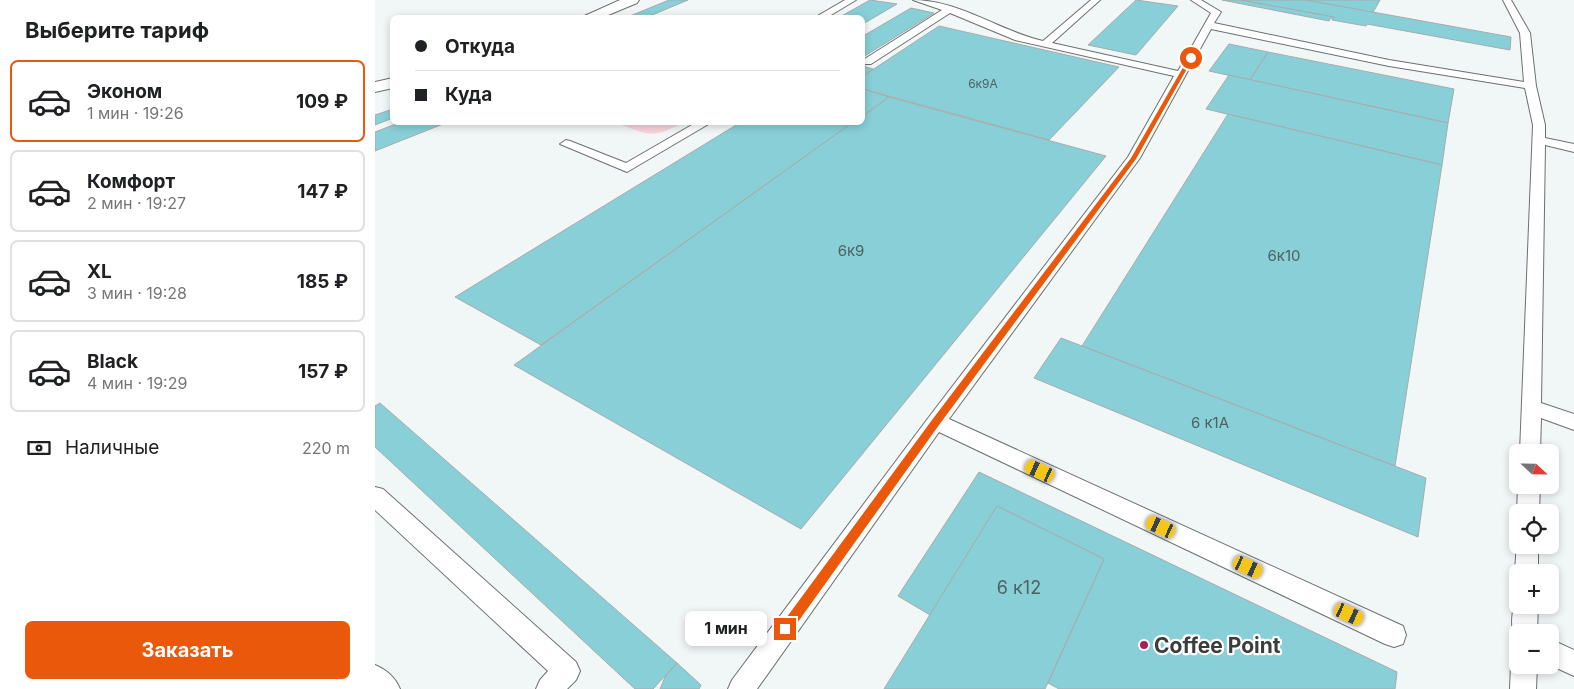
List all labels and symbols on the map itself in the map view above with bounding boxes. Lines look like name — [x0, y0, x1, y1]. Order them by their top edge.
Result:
route start — [1180, 47, 1202, 69]
house number: 6к9А — [968, 76, 998, 91]
house number: 6к9 — [838, 241, 864, 260]
house number: 6к10 — [1268, 246, 1301, 265]
house number: 6 к1А — [1191, 413, 1229, 432]
north arrow — [1509, 444, 1559, 494]
car — [1023, 458, 1056, 484]
car — [1144, 514, 1177, 540]
car — [1231, 554, 1264, 580]
house number: 6 к12 — [997, 577, 1041, 598]
car — [1332, 601, 1365, 627]
callout: 1 мин — [685, 612, 767, 646]
route end — [774, 618, 796, 640]
place label: Coffee Point — [1154, 633, 1281, 658]
marker: Coffee Point — [1138, 639, 1150, 651]

